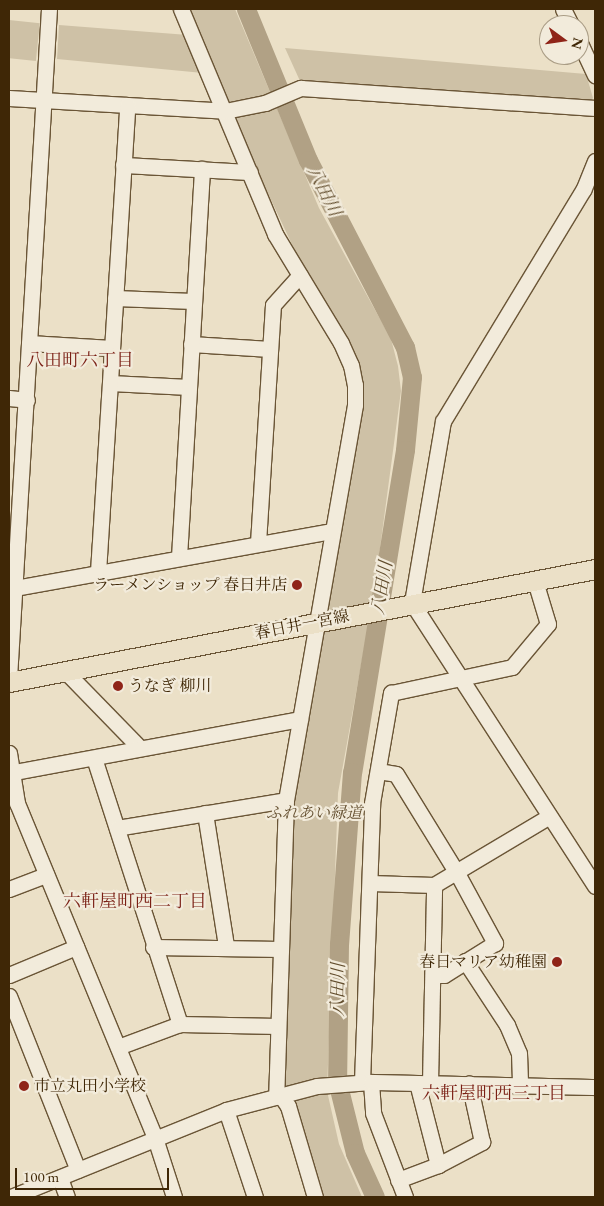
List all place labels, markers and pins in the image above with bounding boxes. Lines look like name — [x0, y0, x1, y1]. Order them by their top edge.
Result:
place label: ラーメンショップ 春日井店 — [92, 575, 287, 595]
marker: ラーメンショップ 春日井店 — [291, 579, 303, 591]
place label: うなぎ 柳川 — [128, 676, 211, 696]
marker: うなぎ 柳川 — [112, 680, 124, 692]
place label: 春日マリア幼稚園 — [419, 952, 547, 972]
marker: 春日マリア幼稚園 — [551, 956, 563, 968]
place label: 市立丸田小学校 — [34, 1076, 146, 1096]
marker: 市立丸田小学校 — [18, 1080, 30, 1092]

